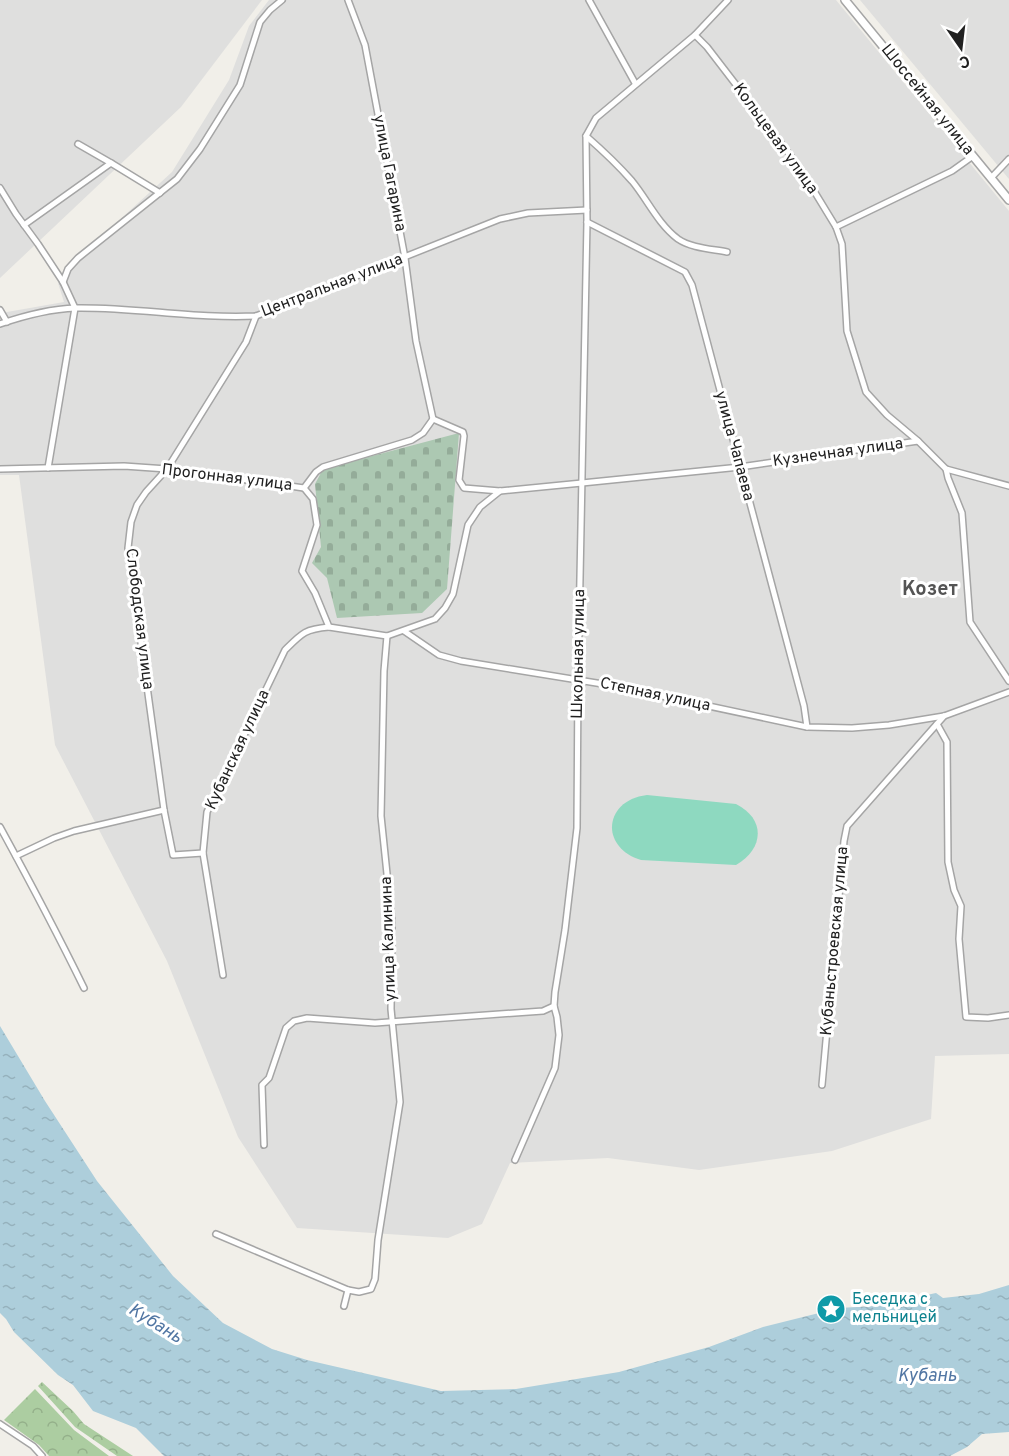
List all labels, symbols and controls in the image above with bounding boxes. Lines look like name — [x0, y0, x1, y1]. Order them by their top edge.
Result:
north arrow — [931, 18, 991, 78]
street label: Шоссейная улица — [876, 40, 978, 160]
text: С — [957, 50, 972, 72]
street label: Кольцевая улица — [728, 80, 822, 198]
street label: улица Гагарина — [368, 113, 410, 233]
street label: Центральная улица — [258, 250, 406, 322]
street label: улица Чапаева — [710, 389, 758, 503]
street label: Кузнечная улица — [772, 434, 904, 472]
street label: Прогонная улица — [161, 460, 293, 496]
street label: Слободская улица — [120, 547, 158, 691]
district label: Козет — [902, 577, 958, 603]
street label: Школьная улица — [568, 589, 590, 719]
street label: Степная улица — [598, 674, 712, 716]
street label: Кубанская улица — [201, 687, 275, 813]
street label: Кубаньстроевская улица — [817, 846, 853, 1036]
street label: улица Калинина — [377, 876, 401, 1002]
place label: Беседка с мельницей — [852, 1290, 937, 1328]
place icon: Беседка с мельницей — [815, 1293, 847, 1325]
water label: Кубань — [124, 1299, 186, 1349]
water label: Кубань — [897, 1365, 957, 1388]

